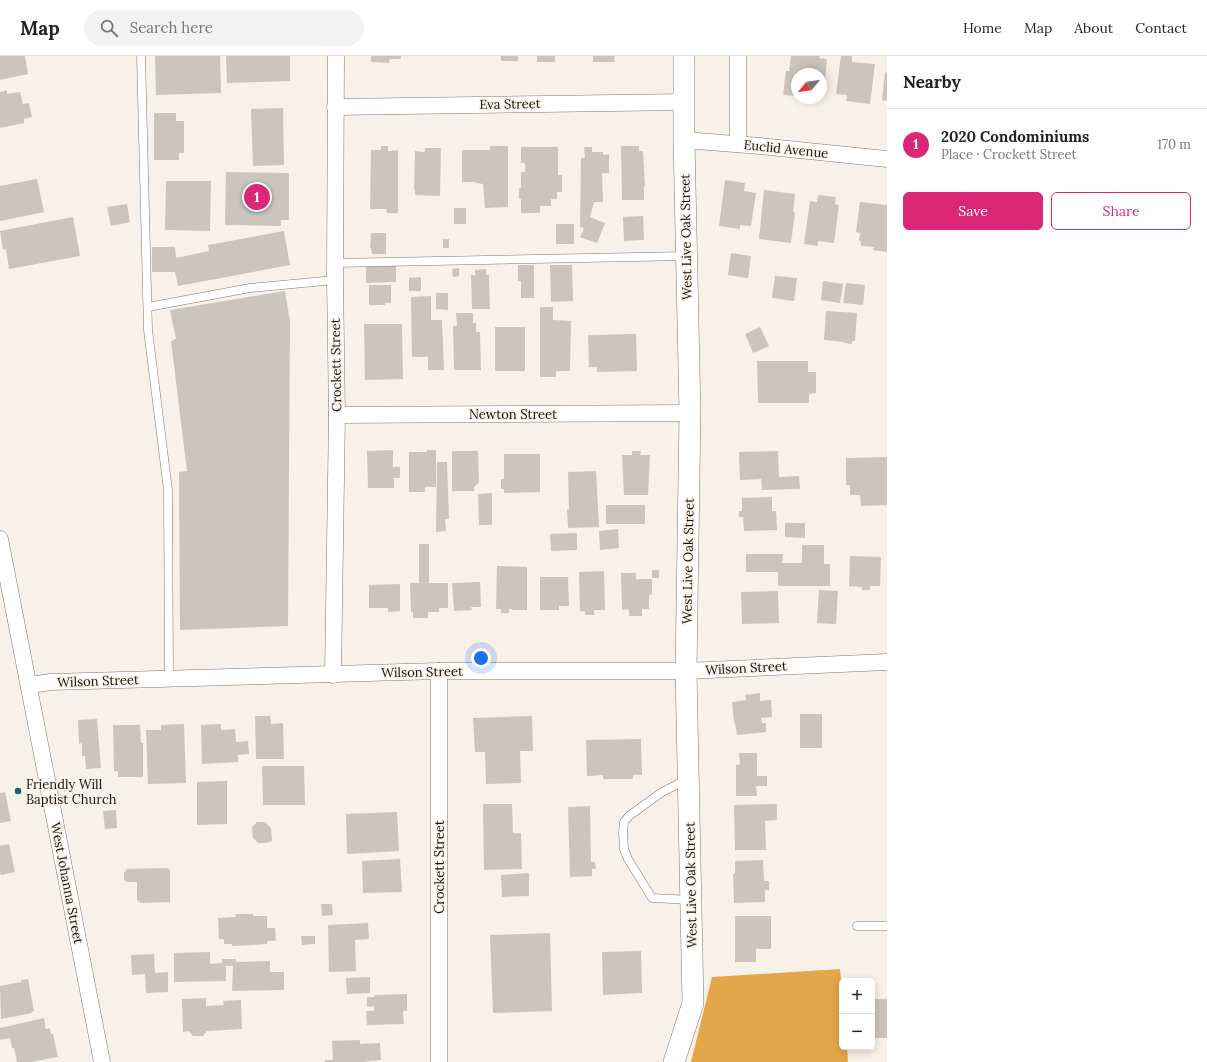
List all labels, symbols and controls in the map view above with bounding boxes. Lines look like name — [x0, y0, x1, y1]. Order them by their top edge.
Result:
search box — [84, 10, 364, 46]
text: Map — [20, 16, 60, 40]
icon: search — [98, 17, 120, 39]
text: Search here — [130, 18, 213, 37]
text: Home — [963, 19, 1002, 37]
text: Map — [1024, 19, 1052, 37]
text: About — [1074, 19, 1113, 37]
text: Contact — [1135, 19, 1187, 37]
north arrow — [791, 68, 827, 104]
text: Nearby — [903, 71, 961, 93]
street label: Eva Street — [479, 95, 541, 113]
text: 2020 Condominiums — [941, 127, 1089, 146]
street label: Euclid Avenue — [743, 136, 829, 162]
text: 1 — [913, 136, 919, 153]
text: 170 m — [1157, 136, 1191, 153]
text: Place · Crockett Street — [941, 146, 1077, 163]
street label: West Live Oak Street — [676, 174, 696, 300]
pin: 1 — [244, 182, 270, 212]
button: Save — [903, 192, 1043, 230]
button: Share — [1051, 192, 1191, 230]
street label: Crockett Street — [327, 318, 345, 412]
street label: Newton Street — [469, 406, 557, 423]
street label: West Live Oak Street — [678, 498, 698, 624]
your location — [471, 648, 491, 668]
street label: Wilson Street — [705, 657, 787, 679]
street label: Wilson Street — [381, 663, 463, 681]
street label: Wilson Street — [57, 671, 139, 691]
place label: Friendly Will Baptist Church — [26, 776, 117, 808]
marker: Friendly Will Baptist Church — [13, 786, 23, 796]
street label: Crockett Street — [431, 820, 448, 914]
street label: West Johanna Street — [47, 821, 87, 945]
street label: West Live Oak Street — [681, 822, 701, 948]
map controls — [839, 978, 875, 1050]
button: + — [839, 978, 875, 1014]
button: − — [839, 1014, 875, 1050]

